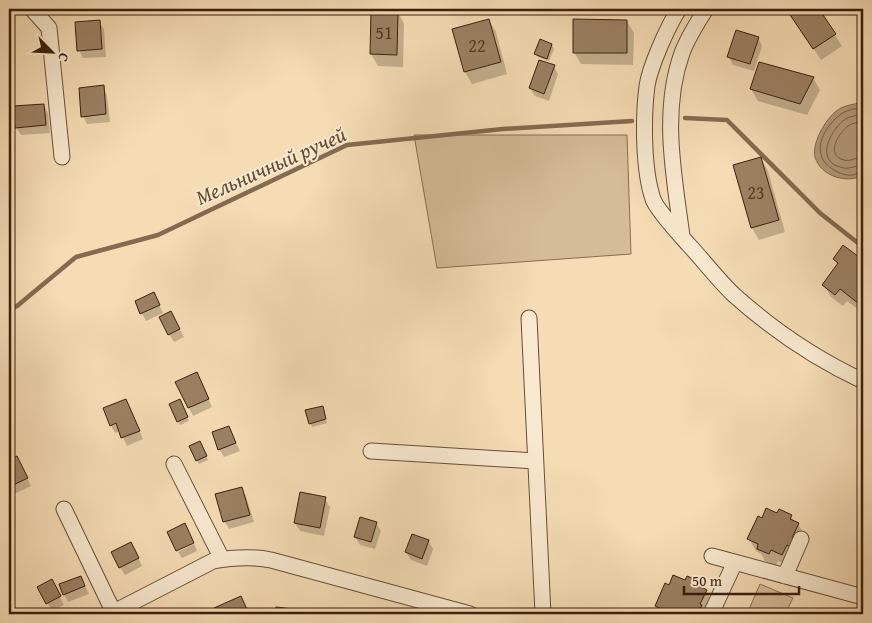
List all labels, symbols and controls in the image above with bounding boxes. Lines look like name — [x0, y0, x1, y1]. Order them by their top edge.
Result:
house number: 51 — [375, 19, 393, 46]
north arrow — [28, 28, 78, 78]
house number: 22 — [468, 32, 486, 59]
text: С — [53, 50, 75, 65]
water label: Мельничный ручей — [190, 118, 351, 213]
house number: 23 — [747, 179, 765, 206]
scale bar — [684, 563, 800, 595]
text: 50 m — [692, 570, 723, 591]

